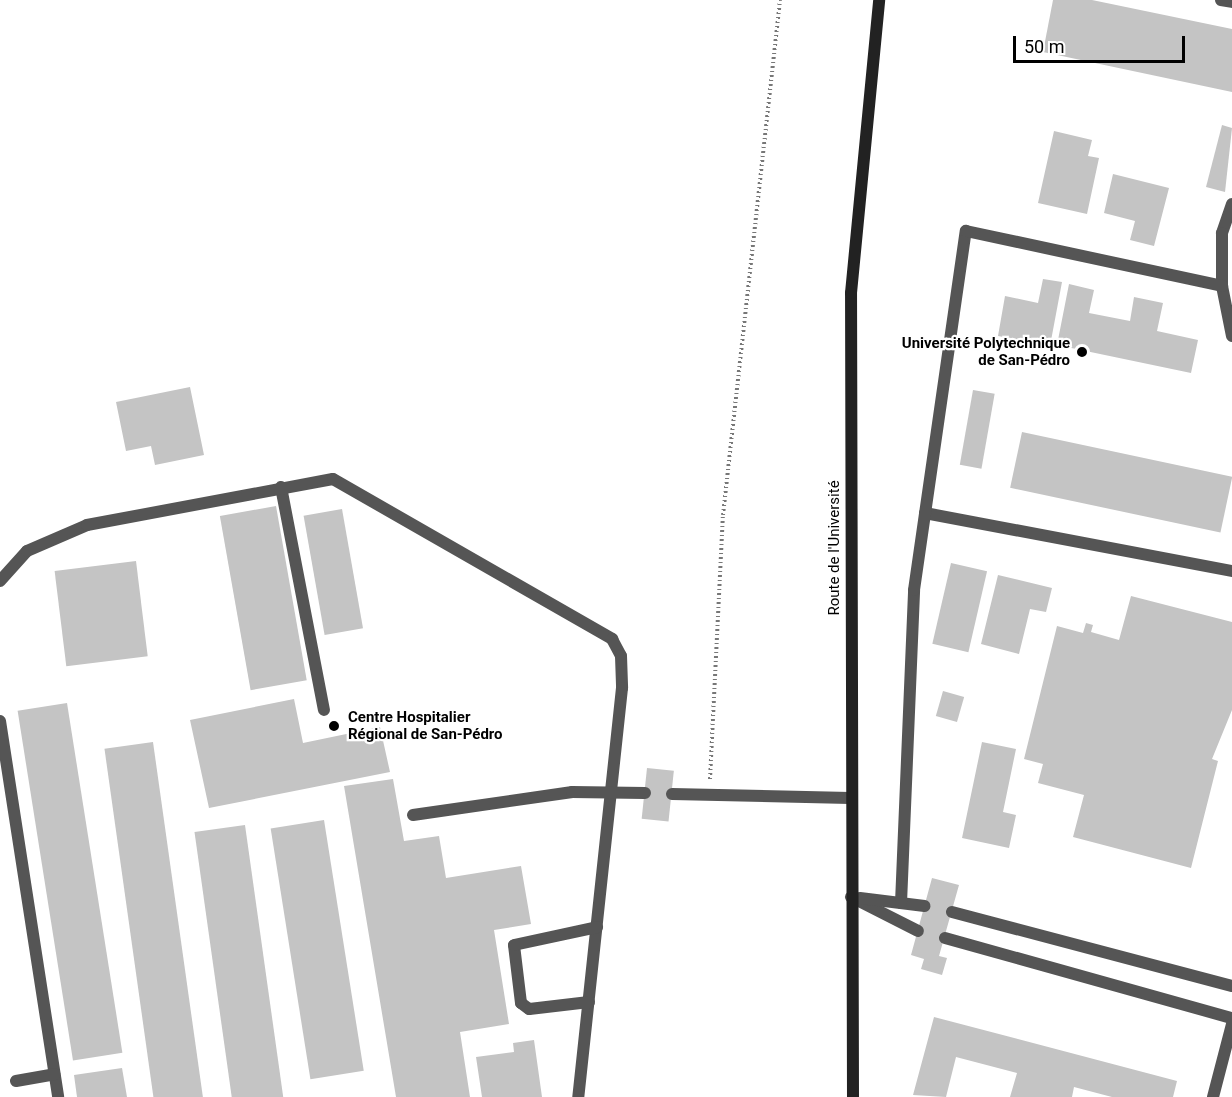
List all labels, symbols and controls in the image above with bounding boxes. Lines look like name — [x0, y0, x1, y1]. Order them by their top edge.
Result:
scale bar — [1016, 24, 1188, 62]
text: 50 m — [1024, 36, 1064, 57]
place label: Université Polytechnique de San-Pédro — [902, 334, 1070, 369]
marker: Université Polytechnique de San-Pédro — [1075, 345, 1089, 359]
street label: Route de l'Université — [826, 480, 844, 616]
place label: Centre Hospitalier Régional de San-Pédro — [348, 708, 503, 743]
marker: Centre Hospitalier Régional de San-Pédro — [325, 717, 343, 735]

